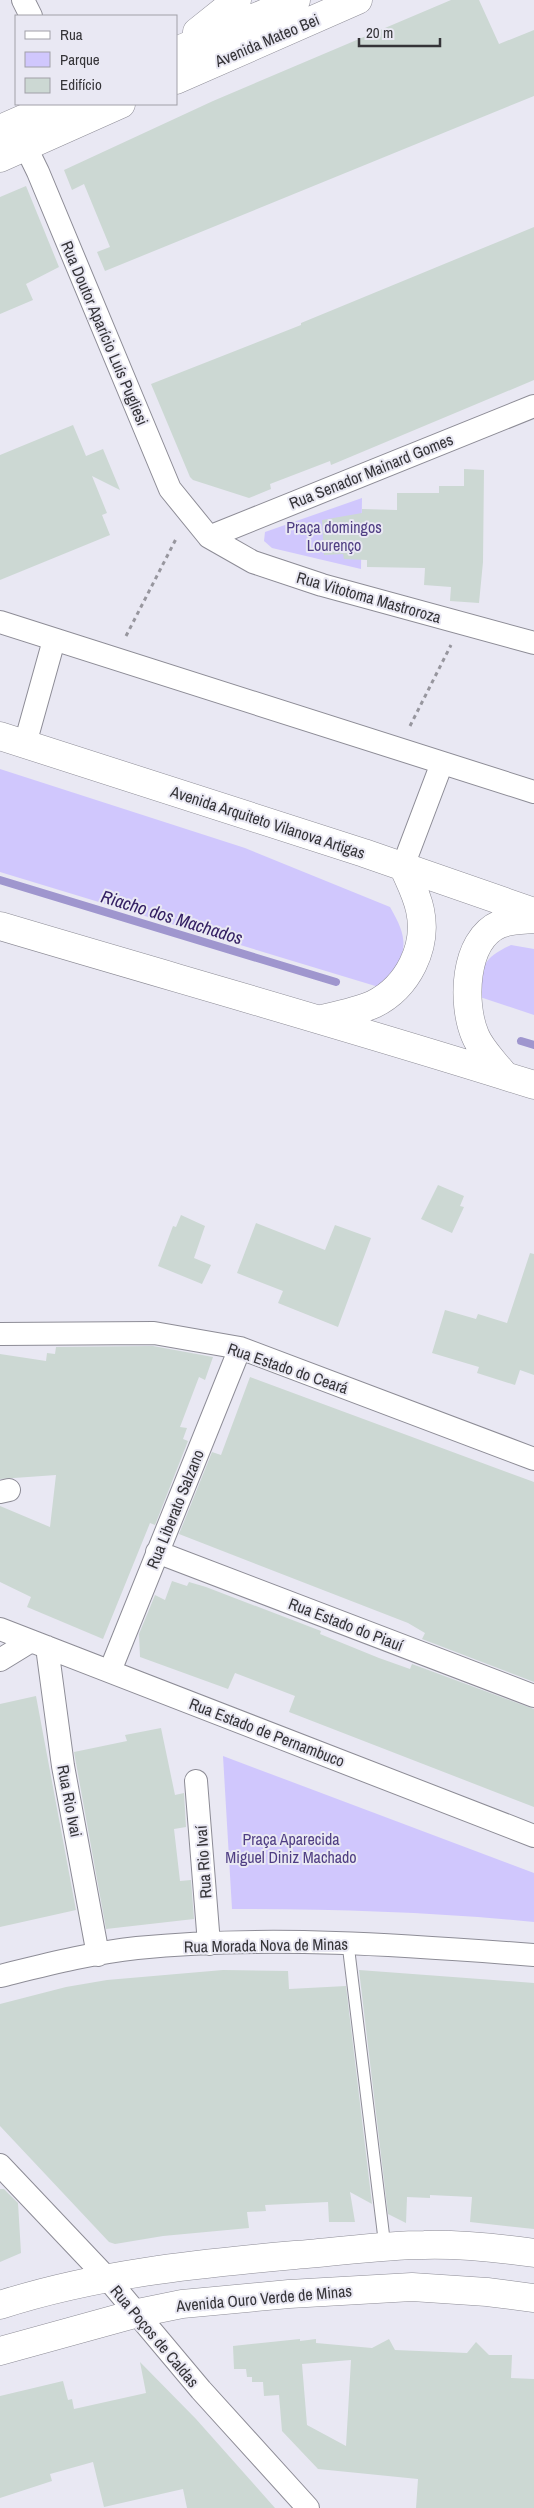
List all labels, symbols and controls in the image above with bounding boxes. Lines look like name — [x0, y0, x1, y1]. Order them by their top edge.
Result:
street label: Avenida Mateo Bei — [211, 8, 323, 72]
legend — [15, 15, 178, 105]
scale bar — [359, 15, 440, 47]
text: 20 m — [366, 22, 393, 43]
text: Rua — [60, 24, 83, 45]
text: Parque — [60, 49, 100, 70]
text: Edifício — [60, 74, 102, 95]
street label: Rua Doutor Aparício Luís Pugliesi — [56, 237, 154, 429]
street label: Rua Senador Mainard Gomes — [286, 428, 456, 514]
park label: Praça domingos Lourenço — [286, 516, 382, 556]
street label: Rua Vitotoma Mastroroza — [294, 566, 444, 628]
street label: Avenida Arquiteto Vilanova Artigas — [167, 780, 368, 864]
water label: Riacho dos Machados — [98, 884, 246, 950]
street label: Rua Estado do Ceará — [225, 1337, 352, 1399]
street label: Rua Liberato Salzano — [141, 1446, 209, 1572]
street label: Rua Estado do Piauí — [286, 1592, 407, 1656]
street label: Rua Estado de Pernambuco — [186, 1692, 348, 1772]
street label: Rua Rio Ivai — [52, 1763, 88, 1839]
street label: Rua Rio Ivaí — [189, 1825, 217, 1899]
park label: Praça Aparecida Miguel Diniz Machado — [225, 1828, 357, 1868]
street label: Rua Morada Nova de Minas — [184, 1933, 348, 1957]
street label: Avenida Ouro Verde de Minas — [174, 2279, 353, 2317]
street label: Rua Poços de Caldas — [106, 2280, 204, 2392]

